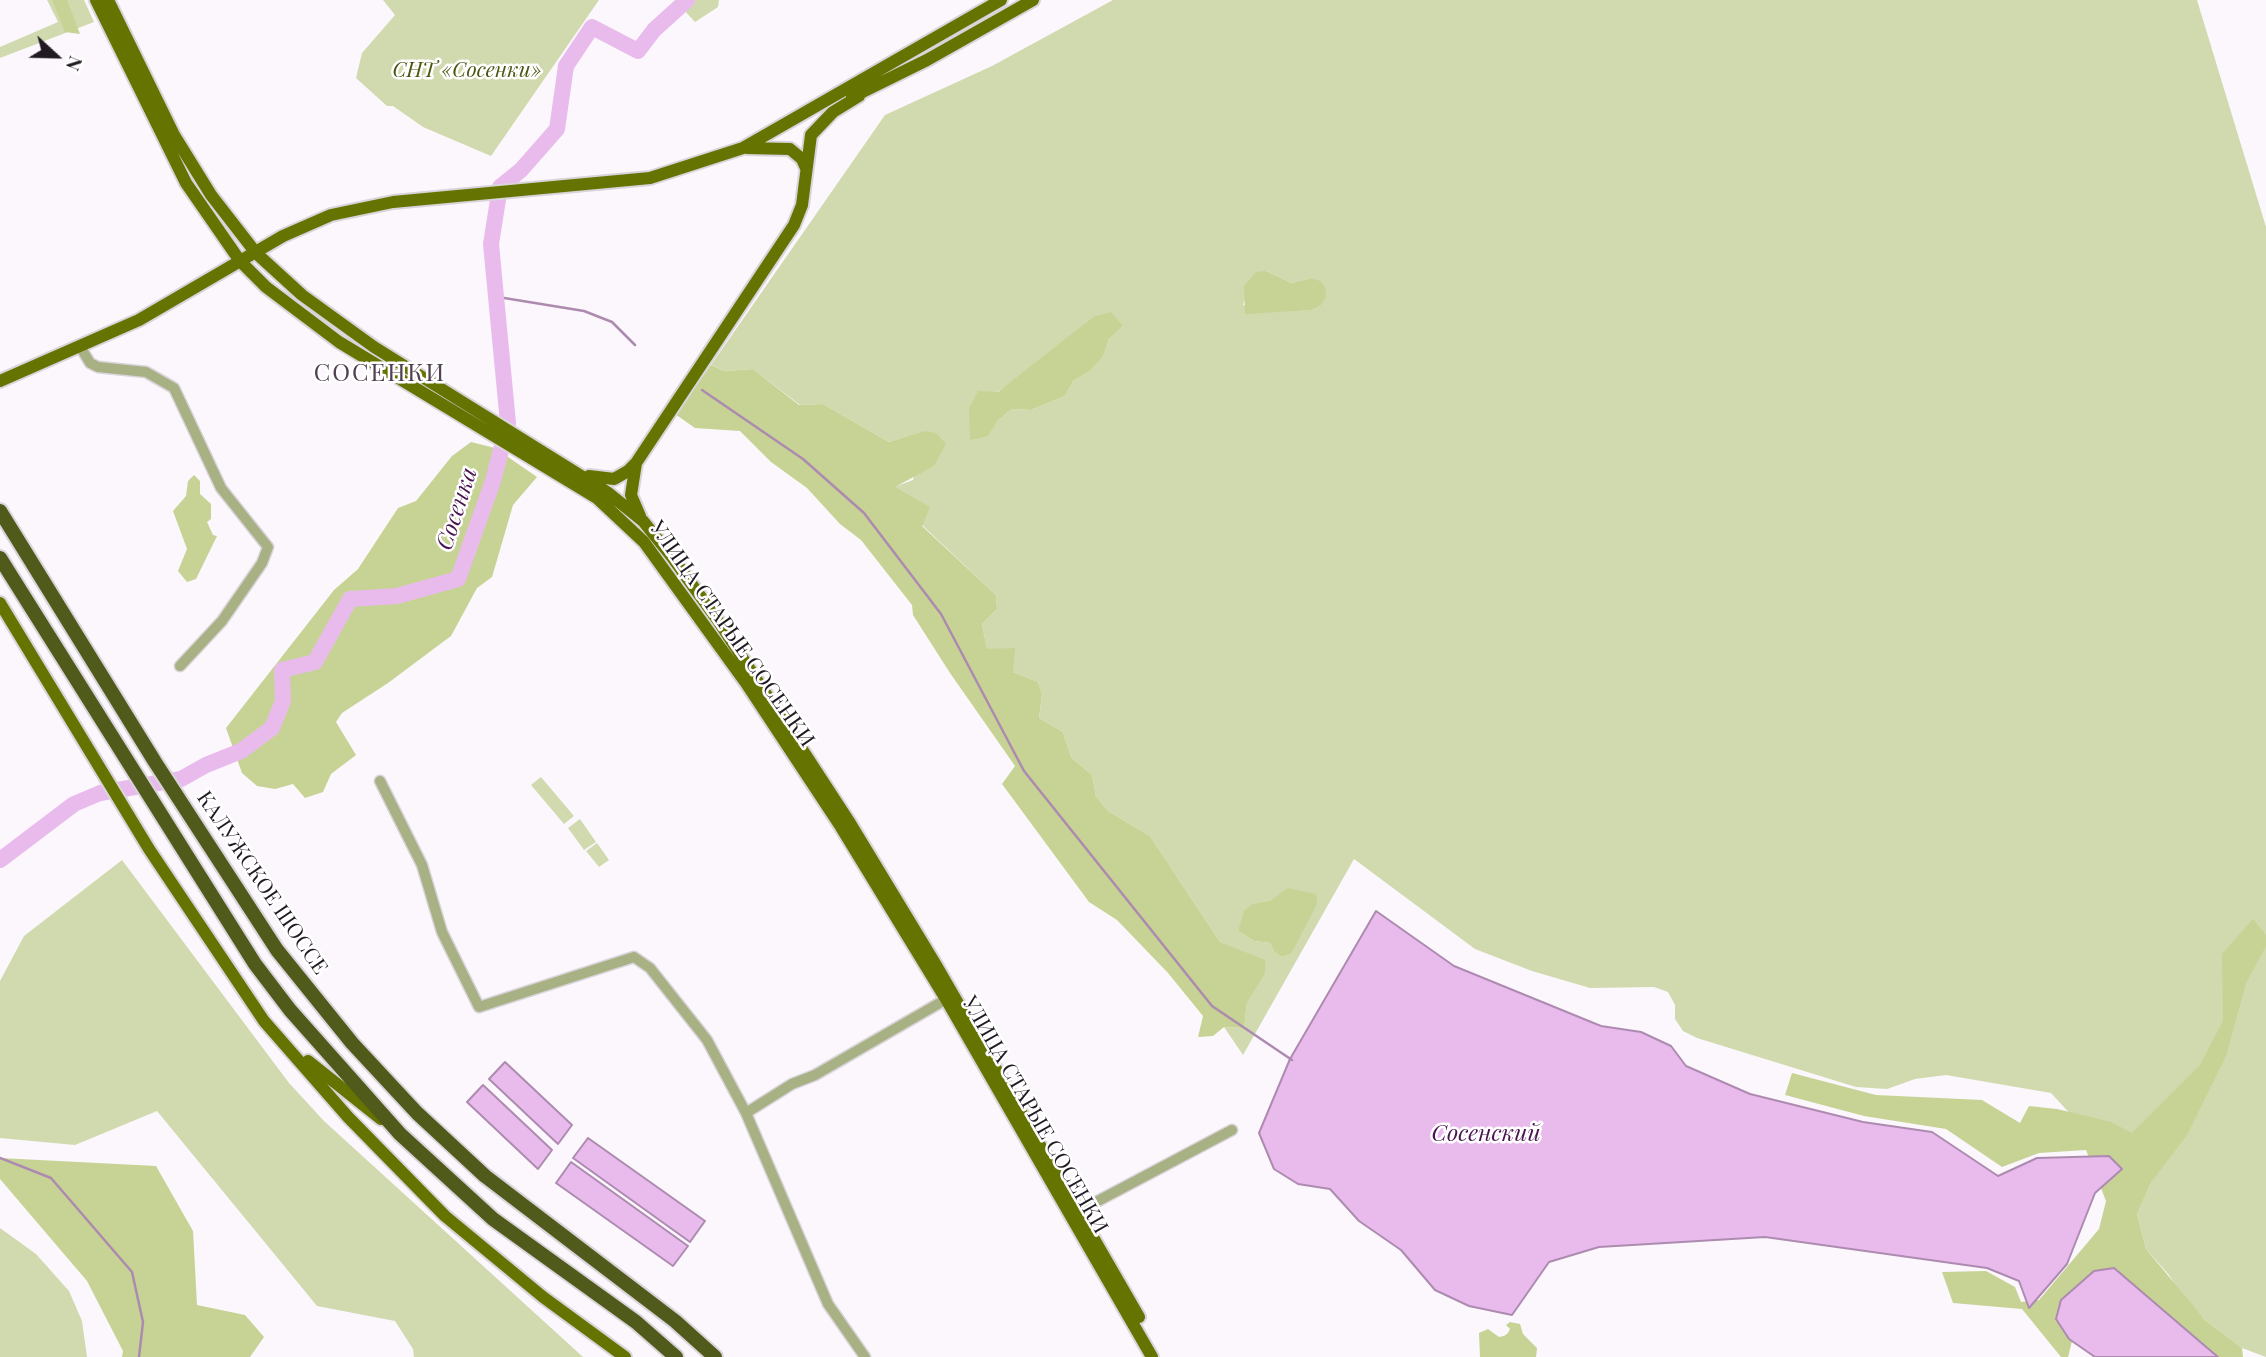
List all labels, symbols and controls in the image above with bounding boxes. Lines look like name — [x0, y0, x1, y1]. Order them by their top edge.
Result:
north arrow — [21, 21, 91, 91]
text: N — [61, 53, 90, 75]
park label: СНТ «Сосенки» — [392, 57, 542, 83]
district label: СОСЕНКИ — [315, 360, 445, 388]
water label: Сосенка — [431, 464, 483, 554]
street label: УЛИЦА СТАРЫЕ СОСЕНКИ — [644, 516, 820, 752]
street label: КАЛУЖСКОЕ ШОССЕ — [191, 787, 333, 979]
street label: УЛИЦА СТАРЫЕ СОСЕНКИ — [957, 992, 1113, 1238]
water label: Сосенский — [1432, 1120, 1540, 1148]

